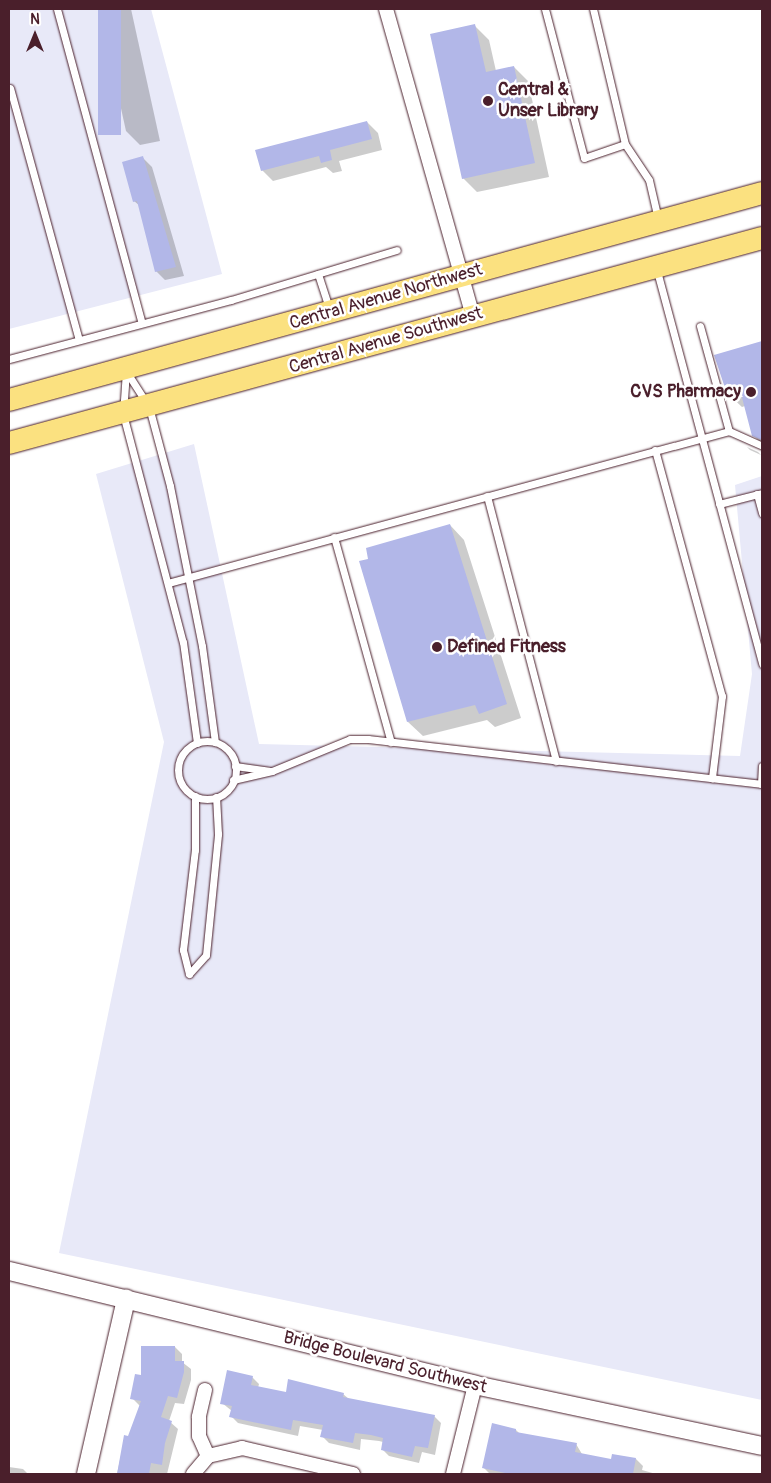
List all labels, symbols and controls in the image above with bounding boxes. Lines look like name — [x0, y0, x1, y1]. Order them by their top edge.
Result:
north arrow — [10, 10, 60, 60]
text: N — [30, 11, 40, 28]
place label: Central & Unser Library — [498, 80, 598, 122]
marker: Central & Unser Library — [482, 95, 494, 107]
street label: Central Avenue Northwest — [287, 259, 485, 335]
street label: Central Avenue Southwest — [287, 303, 485, 379]
place label: CVS Pharmacy — [630, 381, 741, 403]
marker: CVS Pharmacy — [745, 386, 757, 398]
place label: Defined Fitness — [447, 636, 566, 658]
marker: Defined Fitness — [431, 641, 443, 653]
street label: Bridge Boulevard Southwest — [281, 1327, 489, 1399]

